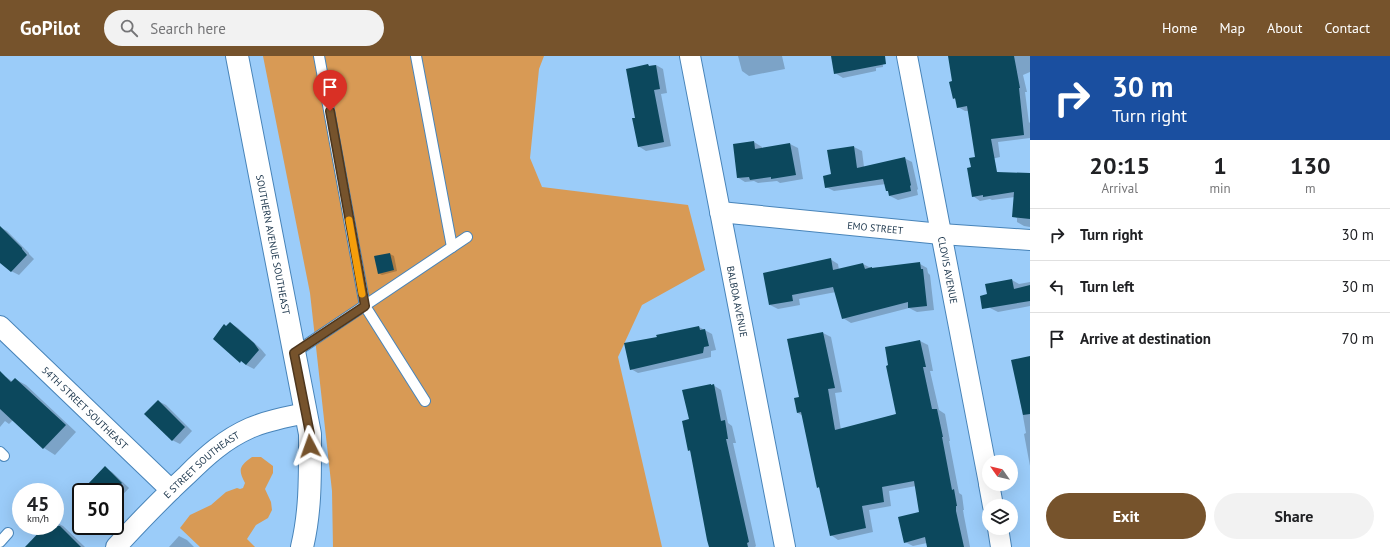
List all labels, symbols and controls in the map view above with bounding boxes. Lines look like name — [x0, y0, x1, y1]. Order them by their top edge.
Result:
search box — [104, 10, 384, 46]
text: GoPilot — [20, 16, 80, 40]
icon: search — [118, 17, 140, 39]
text: Search here — [150, 19, 226, 38]
text: Home — [1162, 19, 1197, 37]
text: Map — [1219, 19, 1245, 37]
text: About — [1267, 19, 1303, 37]
text: Contact — [1325, 19, 1370, 37]
text: 30 m — [1112, 68, 1173, 105]
pin — [313, 70, 347, 111]
icon: right — [1046, 72, 1098, 124]
icon: arrive — [319, 76, 341, 98]
text: Turn right — [1112, 104, 1187, 127]
text: 20:15 — [1089, 150, 1150, 181]
text: 1 — [1213, 150, 1227, 181]
text: 130 — [1290, 150, 1331, 181]
street label: SOUTHERN AVENUE SOUTHEAST — [254, 173, 293, 316]
text: Arrival — [1102, 180, 1138, 197]
text: min — [1209, 180, 1231, 197]
text: m — [1305, 180, 1316, 197]
street label: EMO STREET — [847, 218, 904, 237]
icon: right — [1046, 224, 1068, 246]
text: Turn right — [1080, 225, 1143, 244]
text: 30 m — [1341, 225, 1374, 244]
street label: CLOVIS AVENUE — [935, 235, 961, 305]
street label: BALBOA AVENUE — [724, 265, 751, 338]
icon: left — [1046, 276, 1068, 298]
text: Turn left — [1080, 277, 1134, 296]
text: 30 m — [1341, 277, 1374, 296]
icon: arrive — [1046, 328, 1068, 350]
text: Arrive at destination — [1080, 329, 1211, 348]
text: 70 m — [1341, 329, 1374, 348]
street label: 54TH STREET SOUTHEAST — [39, 363, 131, 452]
position arrow — [289, 425, 331, 467]
street label: E STREET SOUTHEAST — [160, 428, 242, 501]
north arrow — [982, 455, 1018, 491]
map controls — [982, 455, 1018, 535]
speed limit sign: 50 — [72, 483, 124, 535]
text: 45 — [27, 491, 49, 517]
button: Exit — [1046, 493, 1206, 539]
button: Share — [1214, 493, 1374, 539]
button: layers — [982, 499, 1018, 535]
text: km/h — [27, 512, 49, 525]

